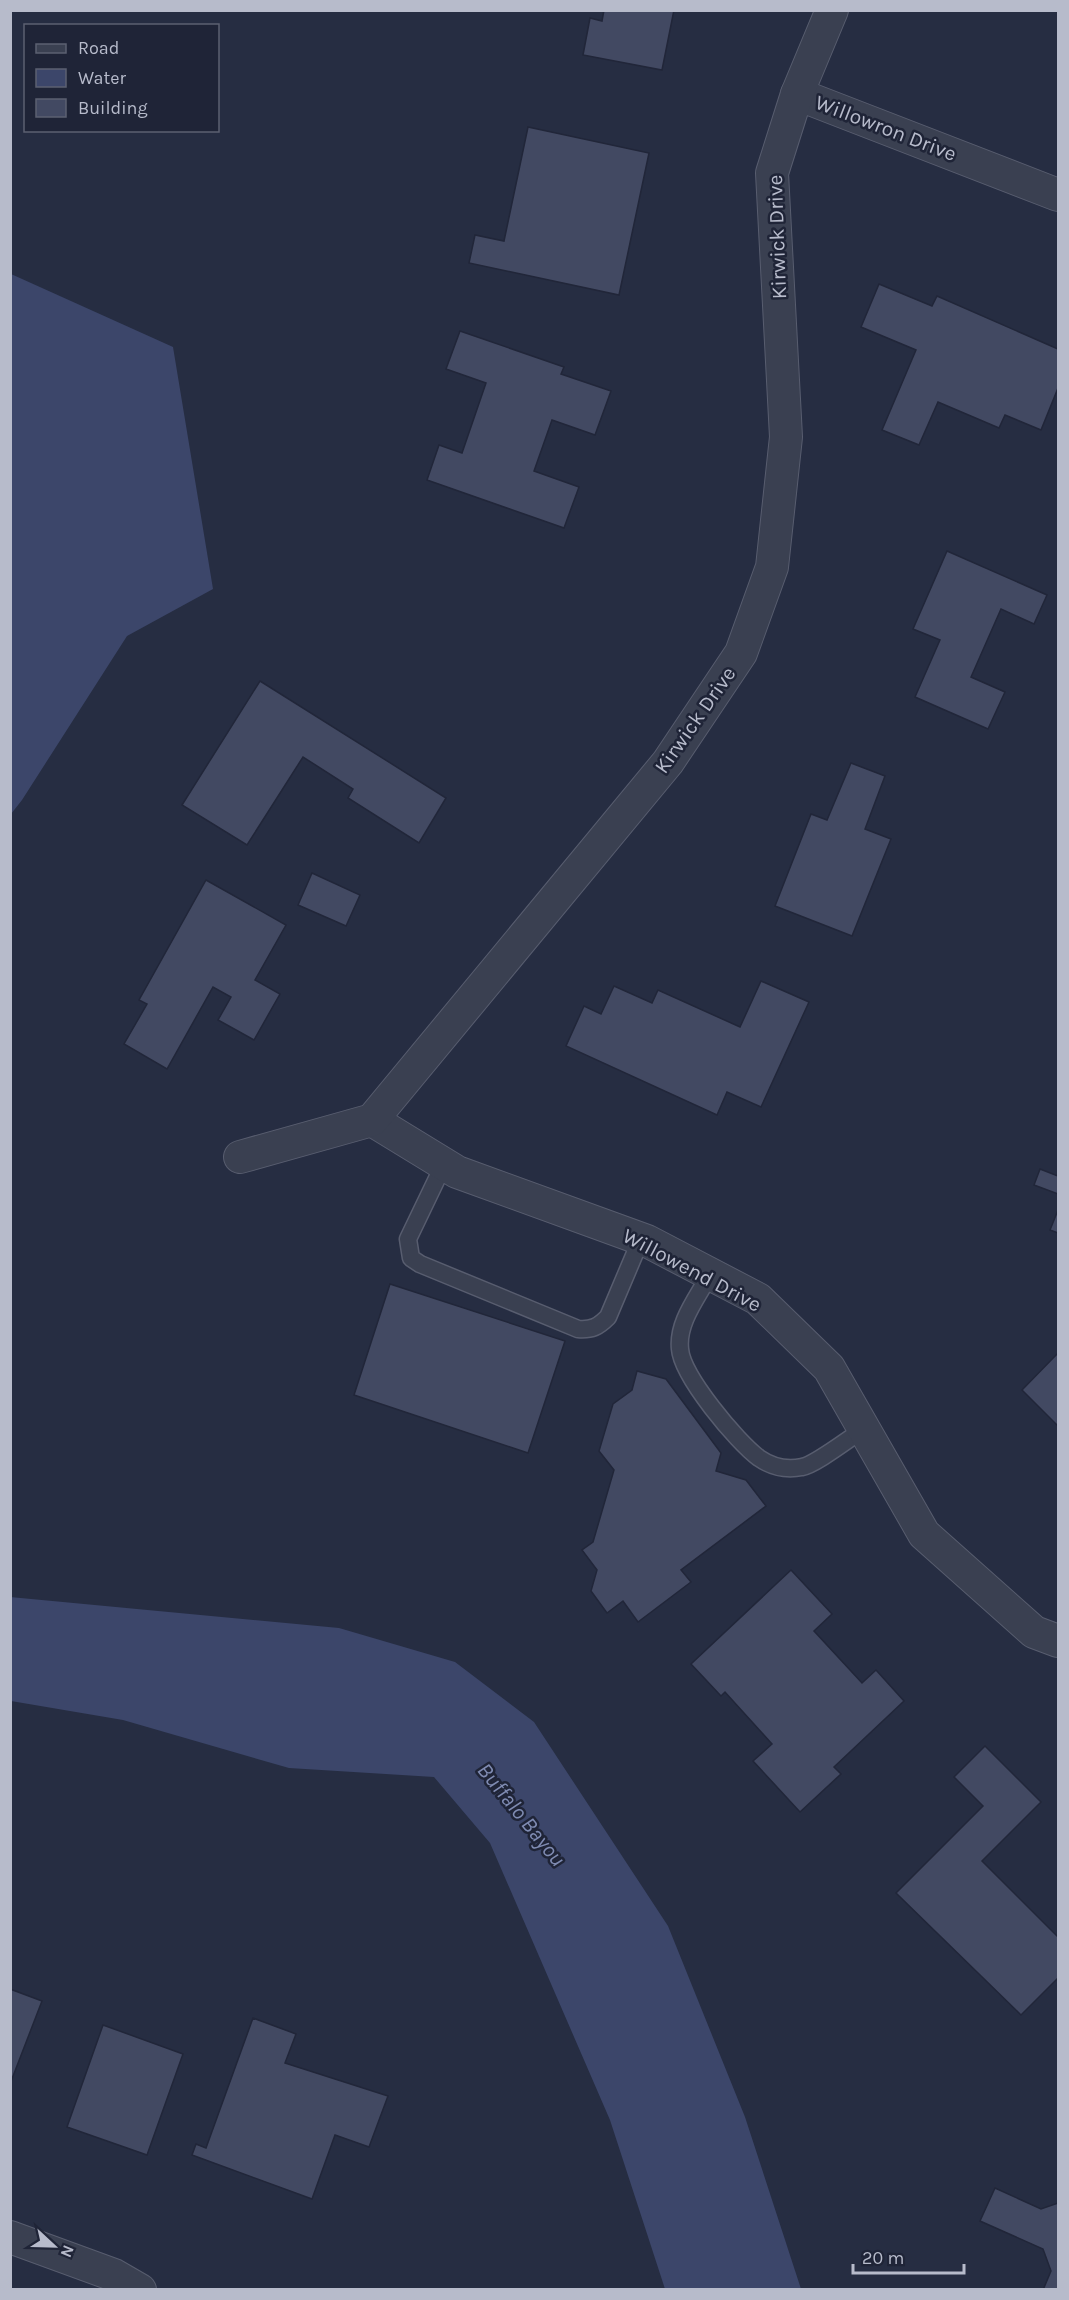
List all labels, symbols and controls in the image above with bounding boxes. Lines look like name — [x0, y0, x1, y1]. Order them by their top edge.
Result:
legend — [24, 24, 219, 132]
text: Road — [78, 37, 119, 59]
text: Water — [78, 67, 126, 89]
street label: Willowron Drive — [812, 90, 960, 166]
text: Building — [78, 97, 148, 119]
street label: Kirwick Drive — [763, 174, 791, 300]
street label: Kirwick Drive — [649, 662, 741, 778]
street label: Willowend Drive — [619, 1223, 765, 1317]
water label: Buffalo Bayou — [472, 1758, 571, 1872]
north arrow — [24, 2216, 84, 2276]
scale bar — [853, 2237, 964, 2275]
text: N — [56, 2243, 78, 2260]
text: 20 m — [862, 2247, 904, 2269]

